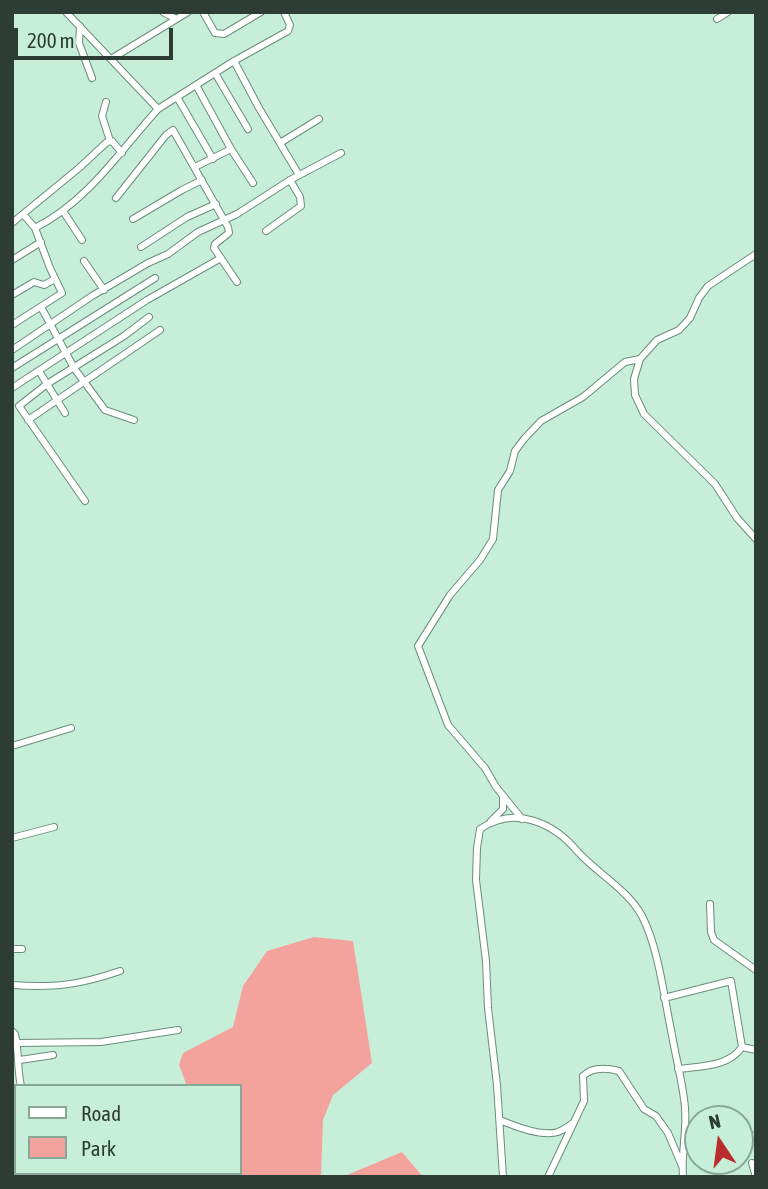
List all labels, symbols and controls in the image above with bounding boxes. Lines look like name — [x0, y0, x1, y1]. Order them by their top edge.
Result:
scale bar — [18, 14, 177, 58]
text: 200 m — [27, 28, 75, 52]
legend — [14, 1084, 242, 1175]
text: Road — [81, 1101, 121, 1125]
north arrow — [684, 1105, 754, 1175]
text: N — [707, 1110, 723, 1133]
text: Park — [81, 1136, 116, 1160]

